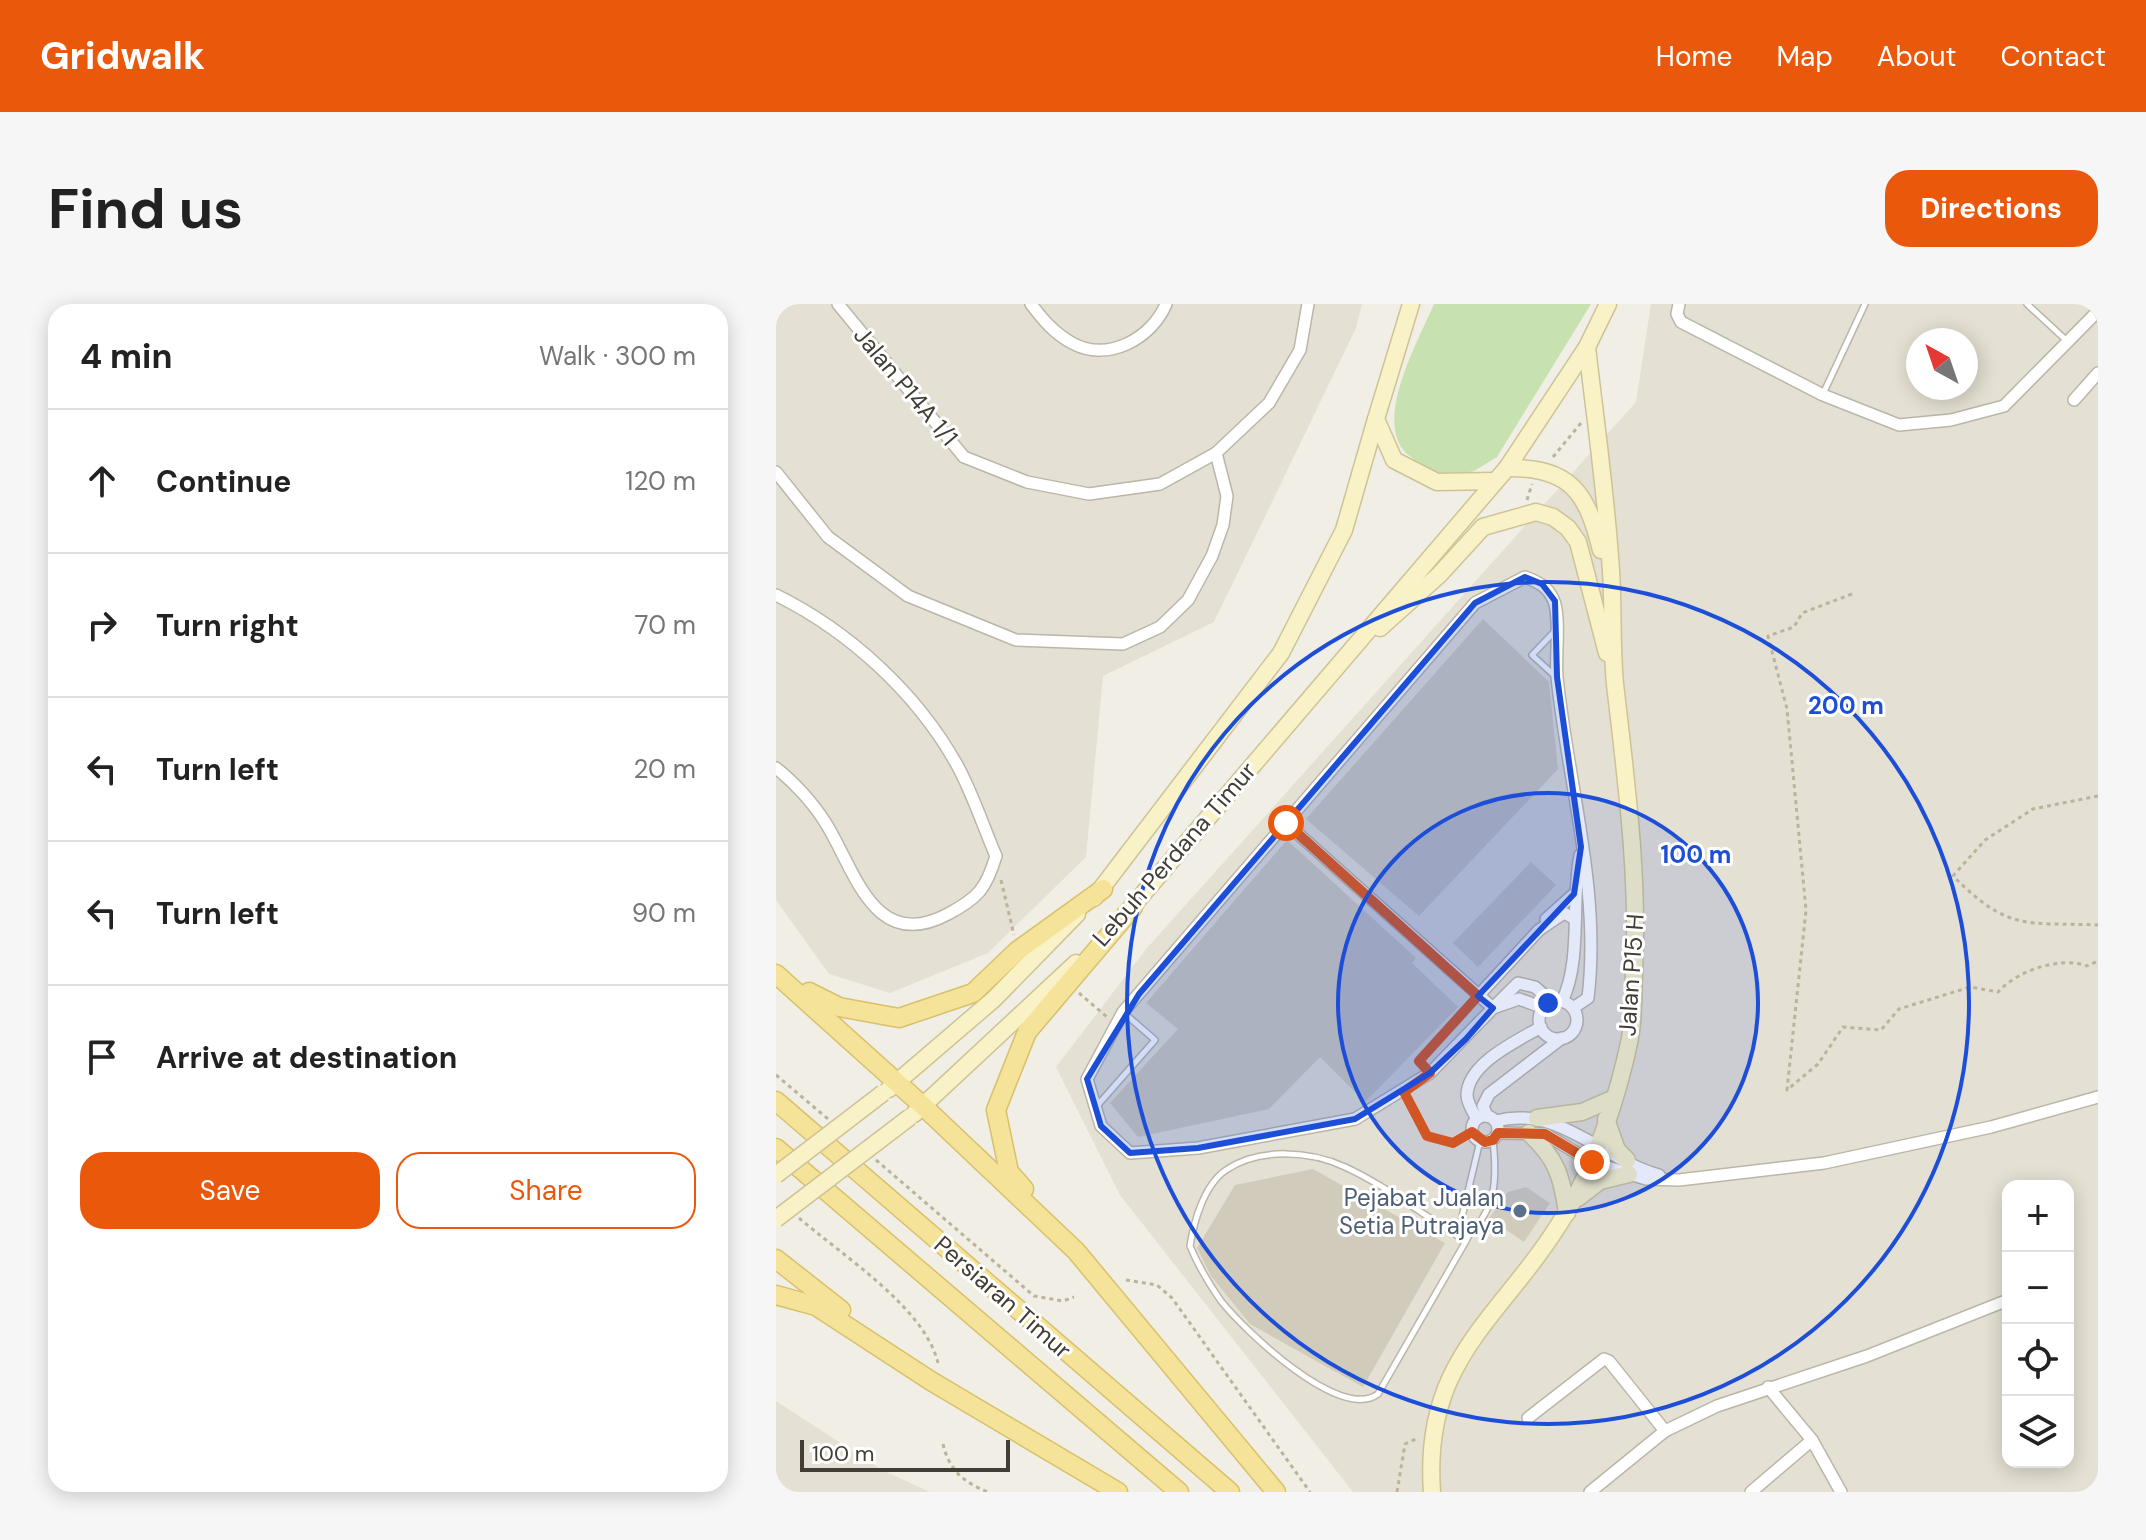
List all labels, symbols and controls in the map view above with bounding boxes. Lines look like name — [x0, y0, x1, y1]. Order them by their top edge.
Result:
text: Gridwalk — [40, 31, 205, 81]
text: Home — [1656, 38, 1732, 75]
text: Map — [1776, 38, 1833, 75]
text: About — [1877, 38, 1956, 75]
text: Contact — [2000, 38, 2106, 75]
button: Directions — [1885, 170, 2098, 247]
text: Find us — [48, 172, 243, 245]
street label: Jalan P14A 1/1 — [847, 320, 965, 452]
north arrow — [1906, 328, 1978, 400]
text: 4 min — [80, 334, 172, 379]
text: Walk · 300 m — [539, 339, 696, 373]
icon: ahead — [80, 459, 124, 503]
text: Continue — [156, 462, 291, 501]
text: 120 m — [625, 464, 696, 498]
icon: right — [80, 603, 124, 647]
text: Turn right — [156, 606, 299, 645]
text: 70 m — [635, 608, 696, 642]
text: 200 m — [1808, 690, 1884, 721]
icon: left — [80, 747, 124, 791]
text: Turn left — [156, 750, 279, 789]
text: 20 m — [633, 752, 696, 786]
street label: Lebuh Perdana Timur — [1085, 755, 1263, 953]
route start — [1268, 805, 1304, 841]
text: 100 m — [1661, 839, 1731, 870]
icon: left — [80, 891, 124, 935]
text: Turn left — [156, 894, 279, 933]
text: 90 m — [632, 896, 696, 930]
street label: Jalan P15 H — [1611, 913, 1651, 1037]
centre of rings — [1534, 989, 1562, 1017]
icon: arrive — [80, 1035, 124, 1079]
text: Arrive at destination — [156, 1038, 457, 1077]
route end — [1574, 1144, 1610, 1180]
button: Save — [80, 1152, 380, 1229]
button: Share — [396, 1152, 696, 1229]
map controls — [2002, 1180, 2074, 1468]
button: + — [2002, 1180, 2074, 1252]
place label: Pejabat Jualan Setia Putrajaya — [1339, 1182, 1504, 1241]
marker: Pejabat Jualan Setia Putrajaya — [1511, 1202, 1529, 1220]
street label: Persiaran Timur — [928, 1229, 1078, 1365]
button: − — [2002, 1252, 2074, 1324]
button: locate — [2002, 1324, 2074, 1396]
button: layers — [2002, 1396, 2074, 1468]
scale bar — [800, 1436, 1010, 1472]
text: 100 m — [812, 1439, 874, 1468]

